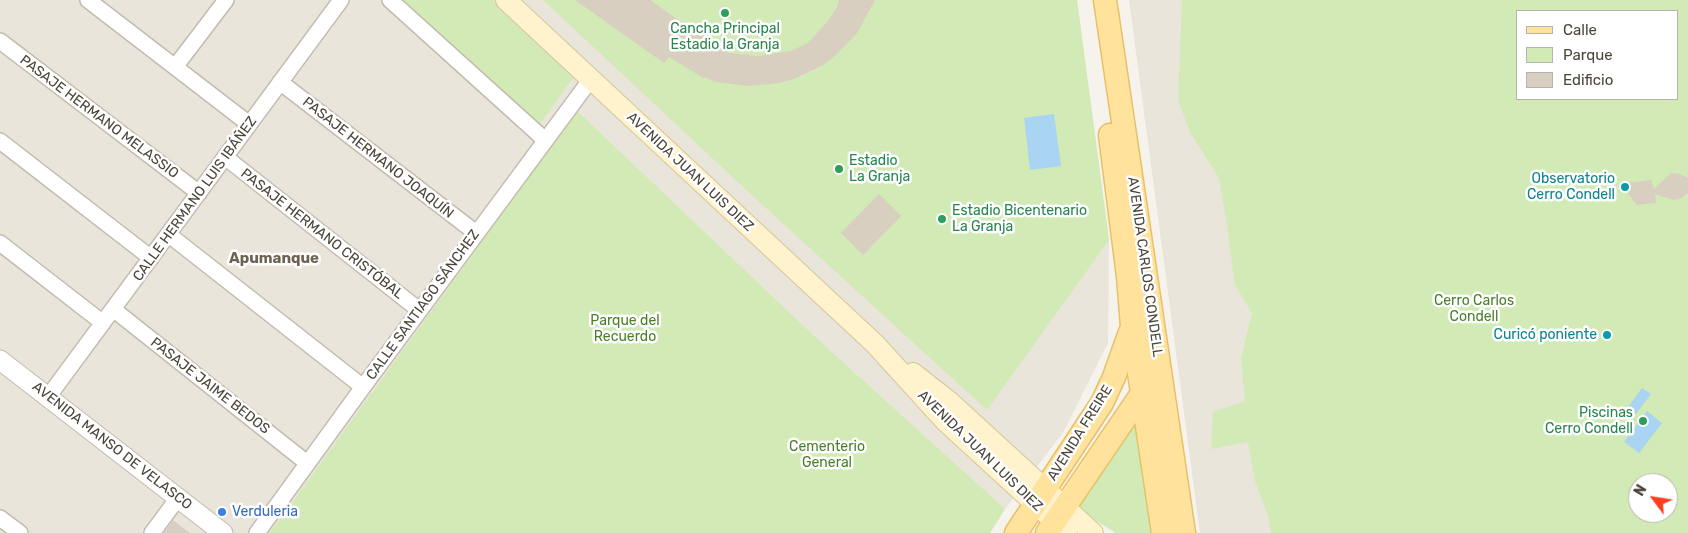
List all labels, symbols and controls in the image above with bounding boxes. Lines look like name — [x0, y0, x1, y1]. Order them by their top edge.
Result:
marker: Cancha Principal Estadio la Granja — [719, 7, 731, 19]
legend — [1516, 10, 1678, 100]
place label: Cancha Principal Estadio la Granja — [670, 21, 780, 54]
text: Calle — [1563, 21, 1597, 39]
text: Parque — [1563, 46, 1613, 64]
street label: PASAJE HERMANO MELASSIO — [16, 52, 182, 182]
text: Edificio — [1563, 71, 1613, 89]
street label: PASAJE HERMANO JOAQUÍN — [299, 94, 457, 222]
street label: AVENIDA JUAN LUIS DIEZ — [623, 109, 757, 235]
street label: CALLE HERMANO LUIS IBÁÑEZ — [130, 113, 260, 285]
place label: Estadio La Granja — [849, 153, 910, 186]
marker: Estadio La Granja — [833, 163, 845, 175]
street label: PASAJE HERMANO CRISTÓBAL — [237, 165, 407, 303]
place label: Observatorio Cerro Condell — [1527, 171, 1615, 203]
street label: AVENIDA CARLOS CONDELL — [1124, 176, 1166, 358]
marker: Observatorio Cerro Condell — [1619, 181, 1631, 193]
place label: Estadio Bicentenario La Granja — [952, 203, 1087, 236]
marker: Estadio Bicentenario La Granja — [936, 213, 948, 225]
street label: CALLE SANTIAGO SÁNCHEZ — [363, 227, 483, 383]
district label: Apumanque — [229, 250, 319, 268]
park label: Cerro Carlos Condell — [1434, 293, 1514, 326]
park label: Parque del Recuerdo — [590, 313, 660, 346]
place label: Curicó poniente — [1494, 327, 1597, 343]
marker: Curicó poniente — [1601, 329, 1613, 341]
street label: PASAJE JAIME BEDOS — [147, 334, 273, 438]
street label: AVENIDA MANSO DE VELASCO — [29, 378, 195, 514]
street label: AVENIDA FREIRE — [1044, 382, 1116, 484]
street label: AVENIDA JUAN LUIS DIEZ — [914, 387, 1046, 515]
place label: Piscinas Cerro Condell — [1545, 405, 1633, 438]
marker: Piscinas Cerro Condell — [1637, 415, 1649, 427]
park label: Cementerio General — [789, 439, 865, 472]
north arrow — [1628, 473, 1678, 523]
text: N — [1631, 482, 1650, 499]
place label: Verduleria — [232, 504, 298, 520]
marker: Verduleria — [216, 506, 228, 518]

